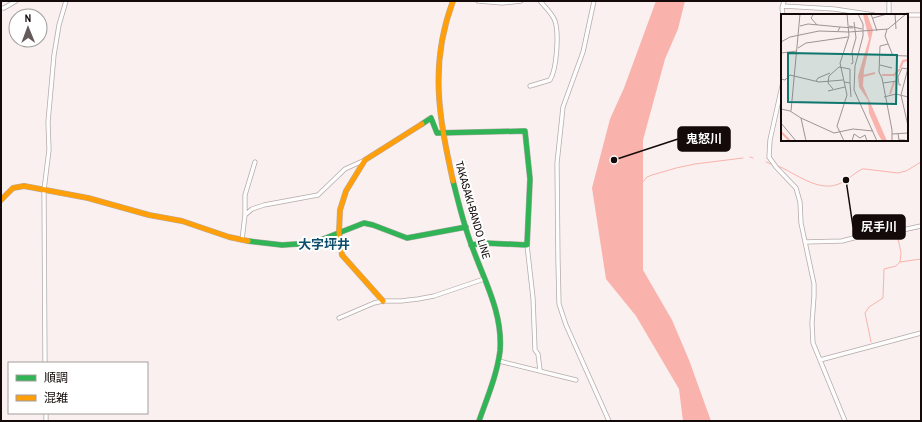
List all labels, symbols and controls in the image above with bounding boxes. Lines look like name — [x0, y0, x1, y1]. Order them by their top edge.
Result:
north arrow — [8, 8, 48, 48]
text: N — [24, 11, 31, 25]
inset map — [781, 14, 908, 141]
callout: 鬼怒川 — [678, 127, 730, 151]
text: 鬼怒川 — [686, 131, 722, 147]
street label: TAKASAKI-BANDO LINE — [452, 159, 494, 261]
callout: 尻手川 — [853, 215, 905, 239]
text: 尻手川 — [861, 219, 897, 235]
district label: 大字坪井 — [298, 236, 350, 253]
legend — [8, 362, 148, 414]
text: 順調 — [44, 370, 68, 386]
text: 混雑 — [44, 390, 68, 406]

